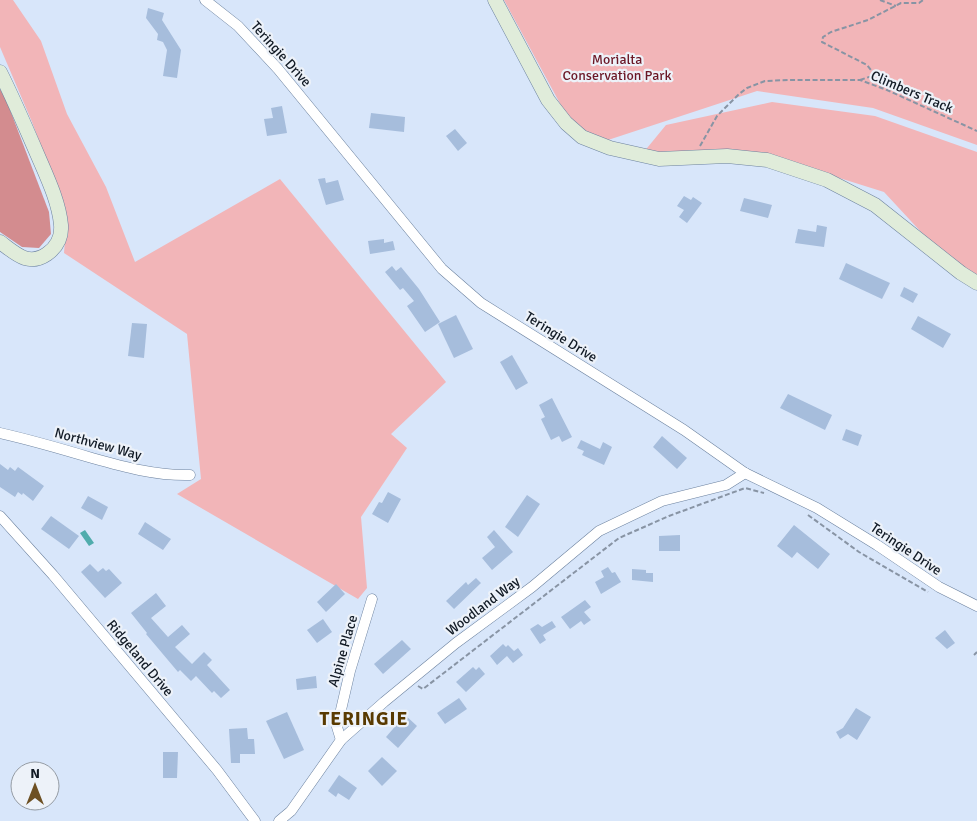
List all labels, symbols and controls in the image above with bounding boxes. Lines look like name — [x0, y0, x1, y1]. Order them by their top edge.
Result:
street label: Teringie Drive — [247, 18, 315, 90]
park label: Morialta Conservation Park — [563, 51, 671, 84]
street label: Climbers Track — [868, 67, 956, 117]
street label: Teringie Drive — [522, 308, 600, 366]
street label: Northview Way — [53, 424, 144, 464]
street label: Teringie Drive — [867, 519, 945, 579]
street label: Woodland Way — [443, 573, 523, 639]
street label: Alpine Place — [325, 613, 361, 689]
street label: Ridgeland Drive — [103, 616, 177, 700]
district label: TERINGIE — [320, 707, 408, 731]
north arrow — [10, 761, 60, 811]
text: N — [30, 765, 40, 782]

